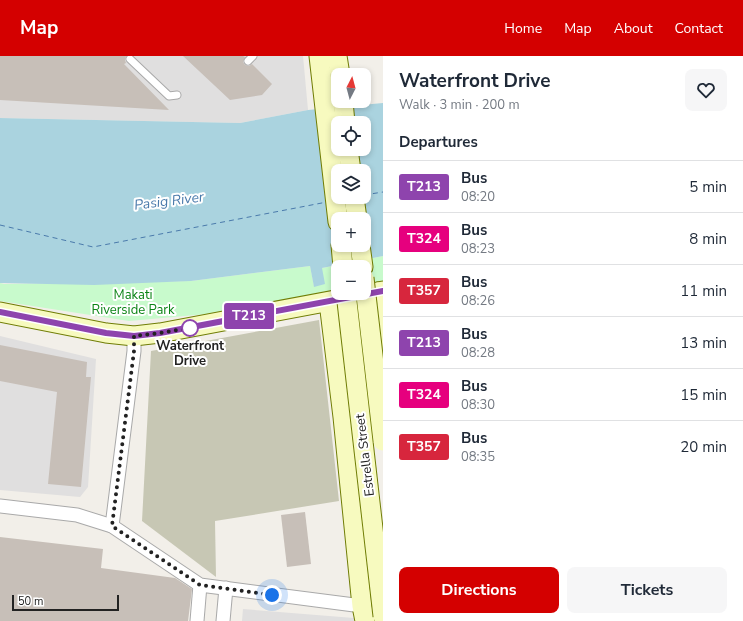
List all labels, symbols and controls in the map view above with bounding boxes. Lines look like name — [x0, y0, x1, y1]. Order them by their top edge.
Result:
text: Map — [20, 15, 58, 41]
text: Home — [504, 19, 542, 38]
text: Map — [564, 19, 592, 38]
text: About — [614, 19, 653, 38]
text: Contact — [675, 19, 723, 38]
north arrow — [331, 68, 371, 108]
map controls — [331, 68, 371, 300]
text: Waterfront Drive — [399, 68, 550, 94]
button: heart — [685, 69, 727, 111]
text: Walk · 3 min · 200 m — [399, 96, 520, 114]
button: locate — [331, 116, 371, 156]
text: Departures — [399, 132, 478, 152]
button: layers — [331, 164, 371, 204]
text: Bus — [461, 168, 487, 188]
text: T213 — [407, 177, 441, 196]
text: 5 min — [689, 177, 727, 197]
water label: Pasig River — [133, 187, 206, 215]
text: 08:20 — [461, 188, 495, 206]
button: + — [331, 212, 371, 252]
text: Bus — [461, 220, 487, 240]
text: T324 — [407, 229, 441, 248]
text: 8 min — [689, 229, 727, 249]
text: 08:23 — [461, 240, 495, 258]
button: − — [331, 260, 371, 300]
text: Bus — [461, 272, 487, 292]
text: T357 — [407, 281, 441, 300]
text: 11 min — [680, 281, 727, 301]
park label: Makati Riverside Park — [92, 286, 175, 319]
text: 08:26 — [461, 292, 495, 310]
line badge: T213 — [221, 303, 277, 329]
text: T213 — [232, 306, 266, 325]
marker: Waterfront Drive — [181, 319, 199, 337]
text: Bus — [461, 324, 487, 344]
text: T213 — [407, 333, 441, 352]
text: 13 min — [680, 333, 727, 353]
place label: Waterfront Drive — [156, 337, 225, 370]
text: 08:28 — [461, 344, 495, 362]
text: Bus — [461, 376, 487, 396]
text: T324 — [407, 385, 441, 404]
text: 15 min — [680, 385, 727, 405]
text: 08:30 — [461, 396, 495, 414]
street label: Estrella Street — [351, 412, 379, 497]
text: Bus — [461, 428, 487, 448]
text: T357 — [407, 437, 441, 456]
text: 20 min — [680, 437, 727, 457]
text: 08:35 — [461, 448, 495, 466]
button: Directions — [399, 567, 559, 613]
button: Tickets — [567, 567, 727, 613]
your location — [262, 585, 282, 605]
scale bar — [12, 593, 119, 612]
text: 50 m — [18, 594, 43, 609]

